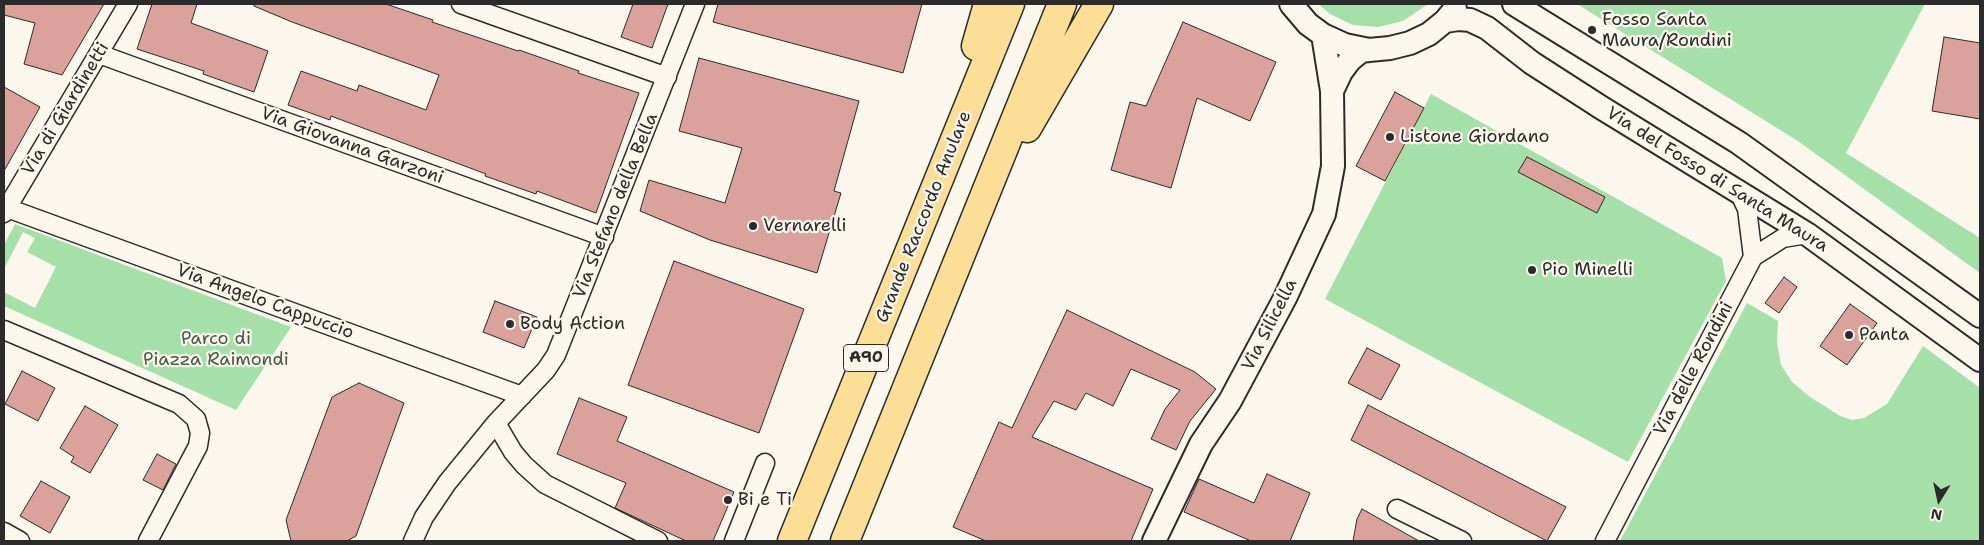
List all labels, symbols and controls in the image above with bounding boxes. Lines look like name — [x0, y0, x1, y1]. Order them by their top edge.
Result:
place label: Fosso Santa Maura/Rondini — [1602, 9, 1732, 52]
marker: Fosso Santa Maura/Rondini — [1586, 24, 1598, 36]
street label: Via di Giardinetti — [18, 39, 114, 179]
street label: Via Giovanna Garzoni — [258, 103, 446, 189]
street label: Via del Fosso di Santa Maura — [1602, 103, 1832, 257]
street label: Grande Raccordo Anulare — [872, 108, 976, 326]
street label: Via Stefano della Bella — [569, 110, 663, 302]
place label: Listone Giordano — [1400, 126, 1550, 148]
marker: Listone Giordano — [1384, 131, 1396, 143]
place label: Vernarelli — [763, 215, 847, 237]
marker: Vernarelli — [747, 220, 759, 232]
place label: Pio Minelli — [1542, 259, 1633, 281]
street label: Via Angelo Cappuccio — [174, 260, 356, 344]
marker: Pio Minelli — [1526, 264, 1538, 276]
street label: Via Silicella — [1238, 275, 1302, 375]
street label: Via delle Rondini — [1650, 298, 1738, 440]
place label: Body Action — [520, 313, 625, 335]
marker: Body Action — [504, 318, 516, 330]
place label: Panta — [1859, 324, 1909, 346]
park label: Parco di Piazza Raimondi — [143, 328, 289, 370]
marker: Panta — [1843, 329, 1855, 341]
road number: A90 — [844, 344, 888, 372]
north arrow — [1914, 475, 1964, 525]
place label: Bi e Ti — [738, 489, 792, 511]
marker: Bi e Ti — [722, 494, 734, 506]
text: N — [1929, 505, 1943, 525]

